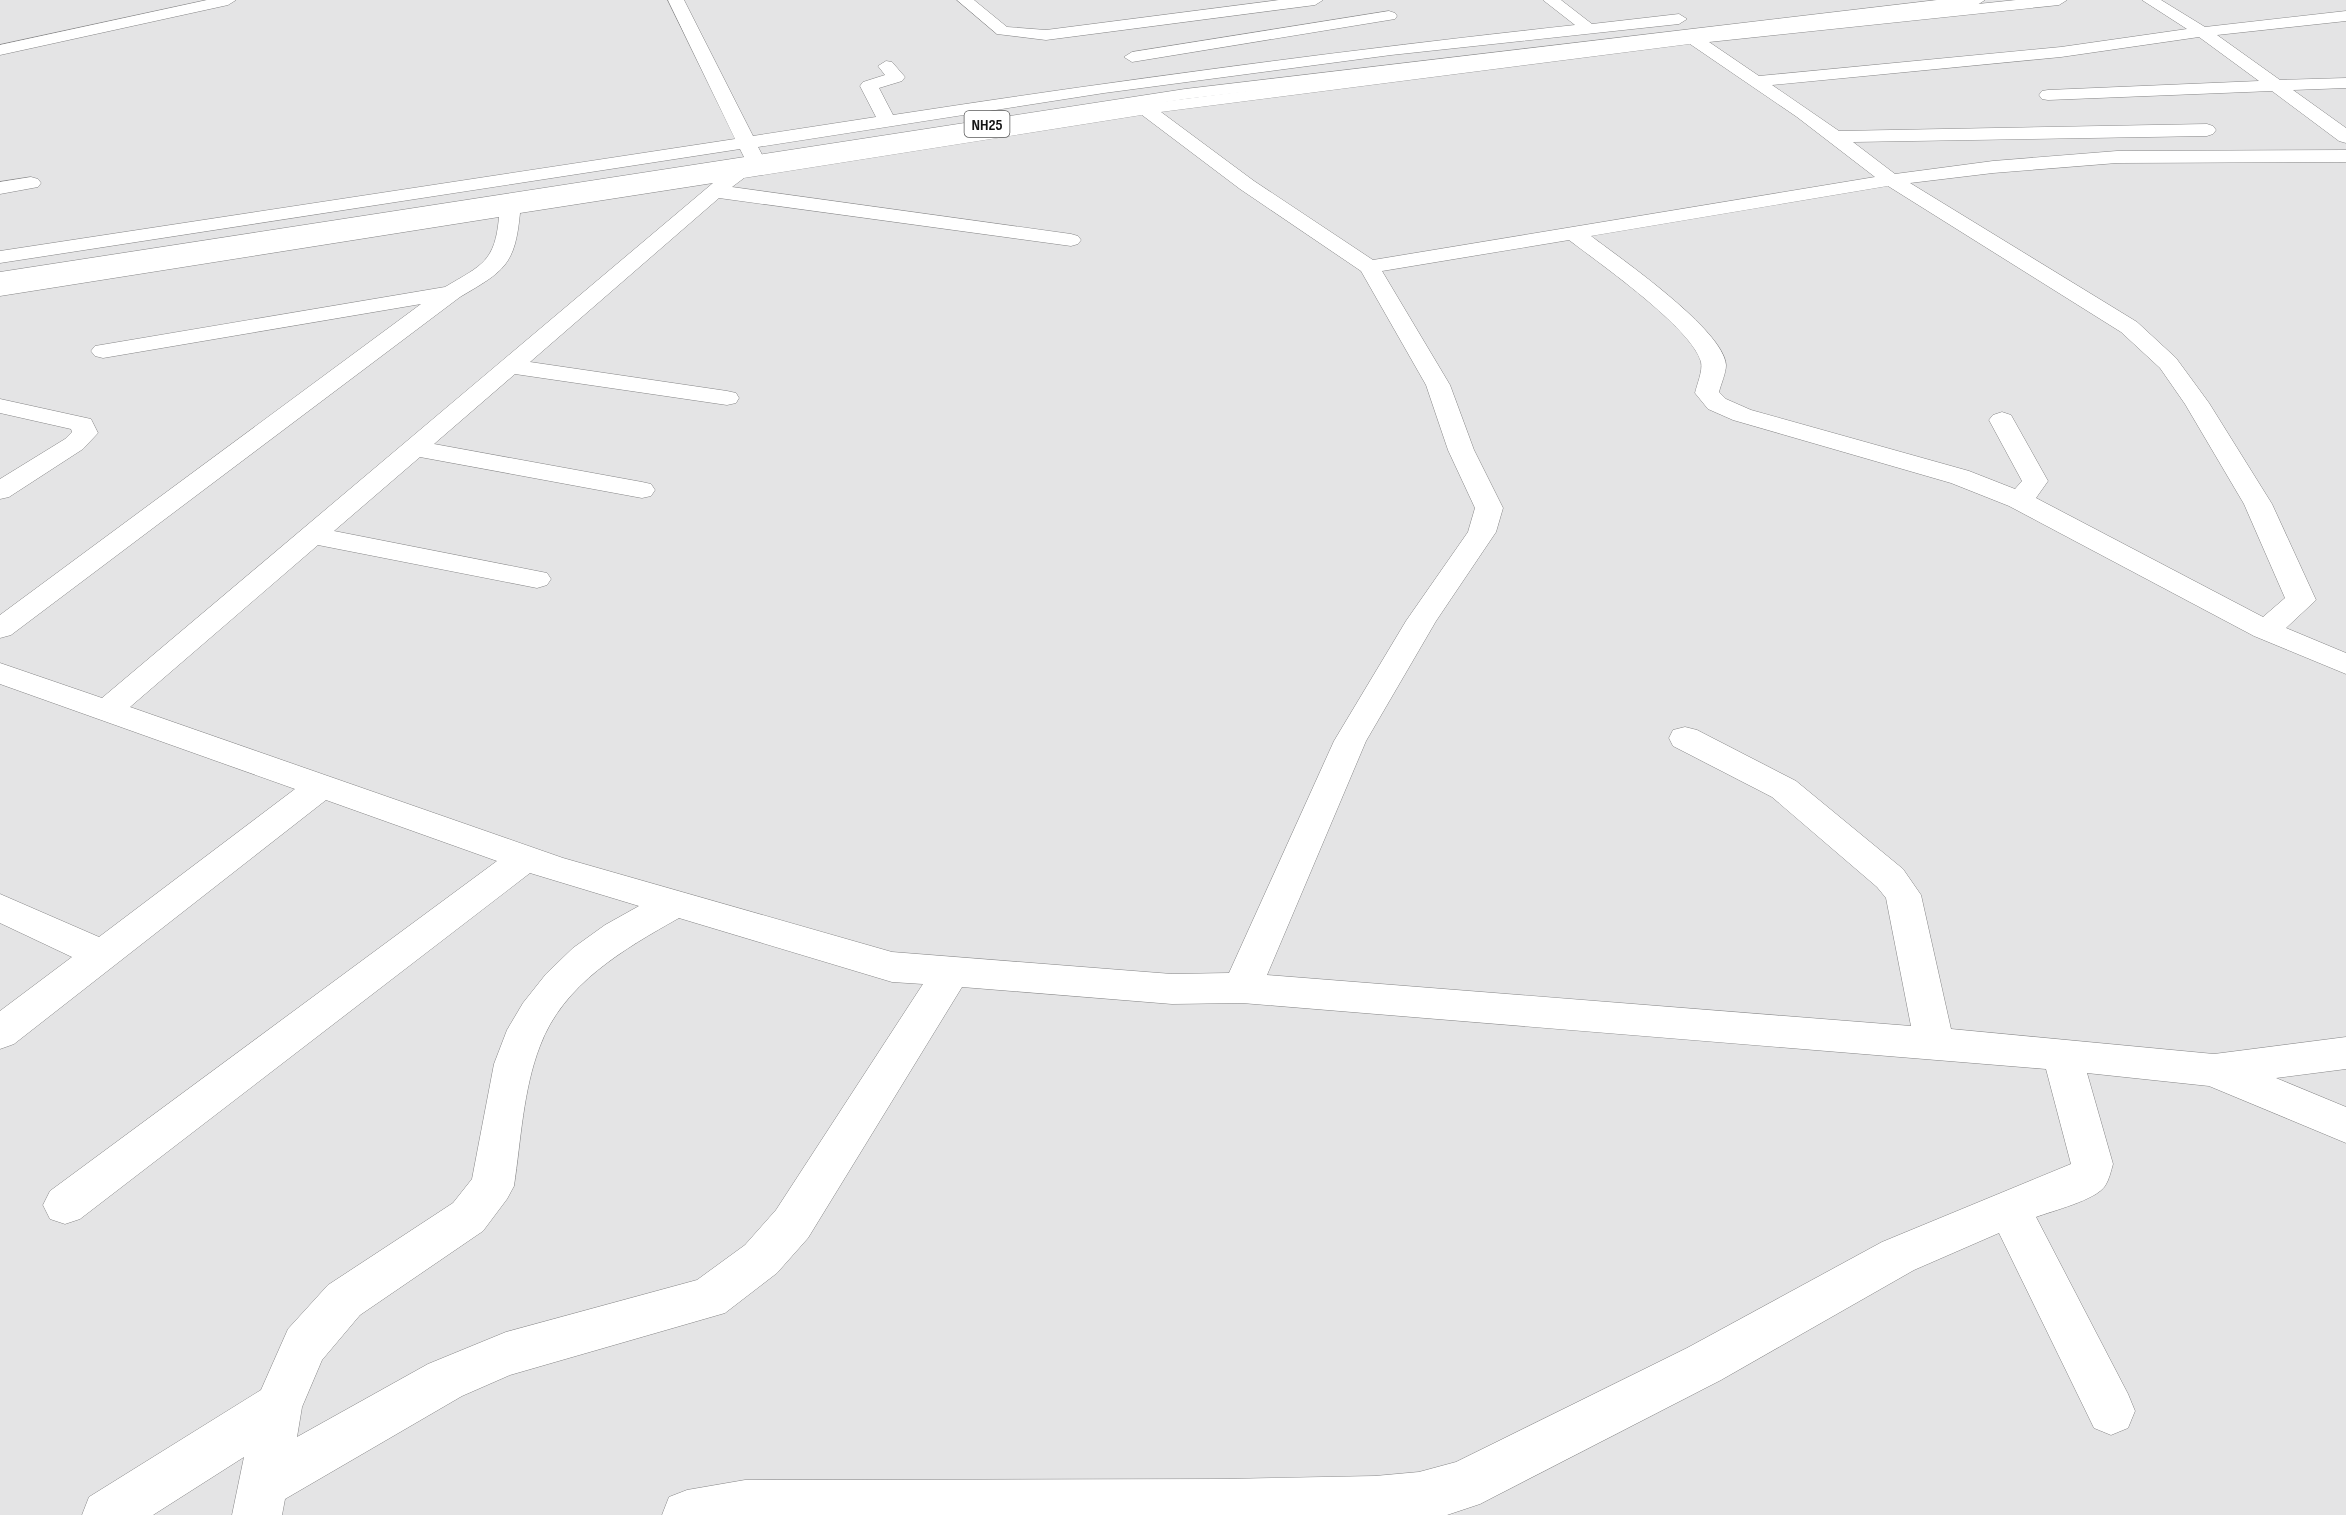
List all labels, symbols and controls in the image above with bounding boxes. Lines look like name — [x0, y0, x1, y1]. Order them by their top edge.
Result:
road number: NH25 — [964, 111, 1010, 137]

